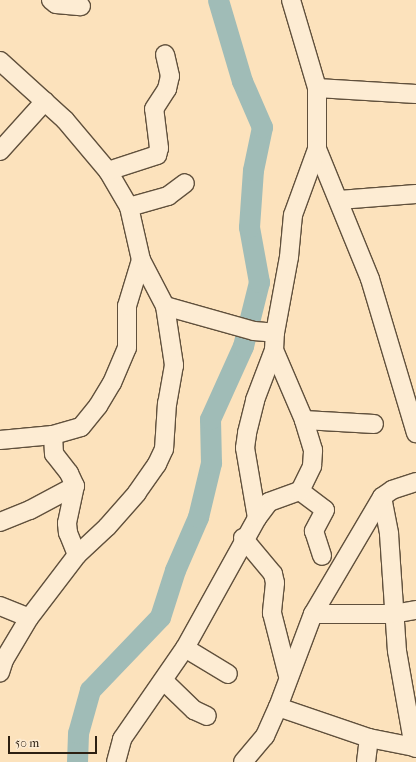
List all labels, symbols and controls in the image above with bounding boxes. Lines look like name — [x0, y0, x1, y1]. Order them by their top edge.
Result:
scale bar — [10, 728, 99, 754]
text: 50 m — [15, 736, 39, 750]

